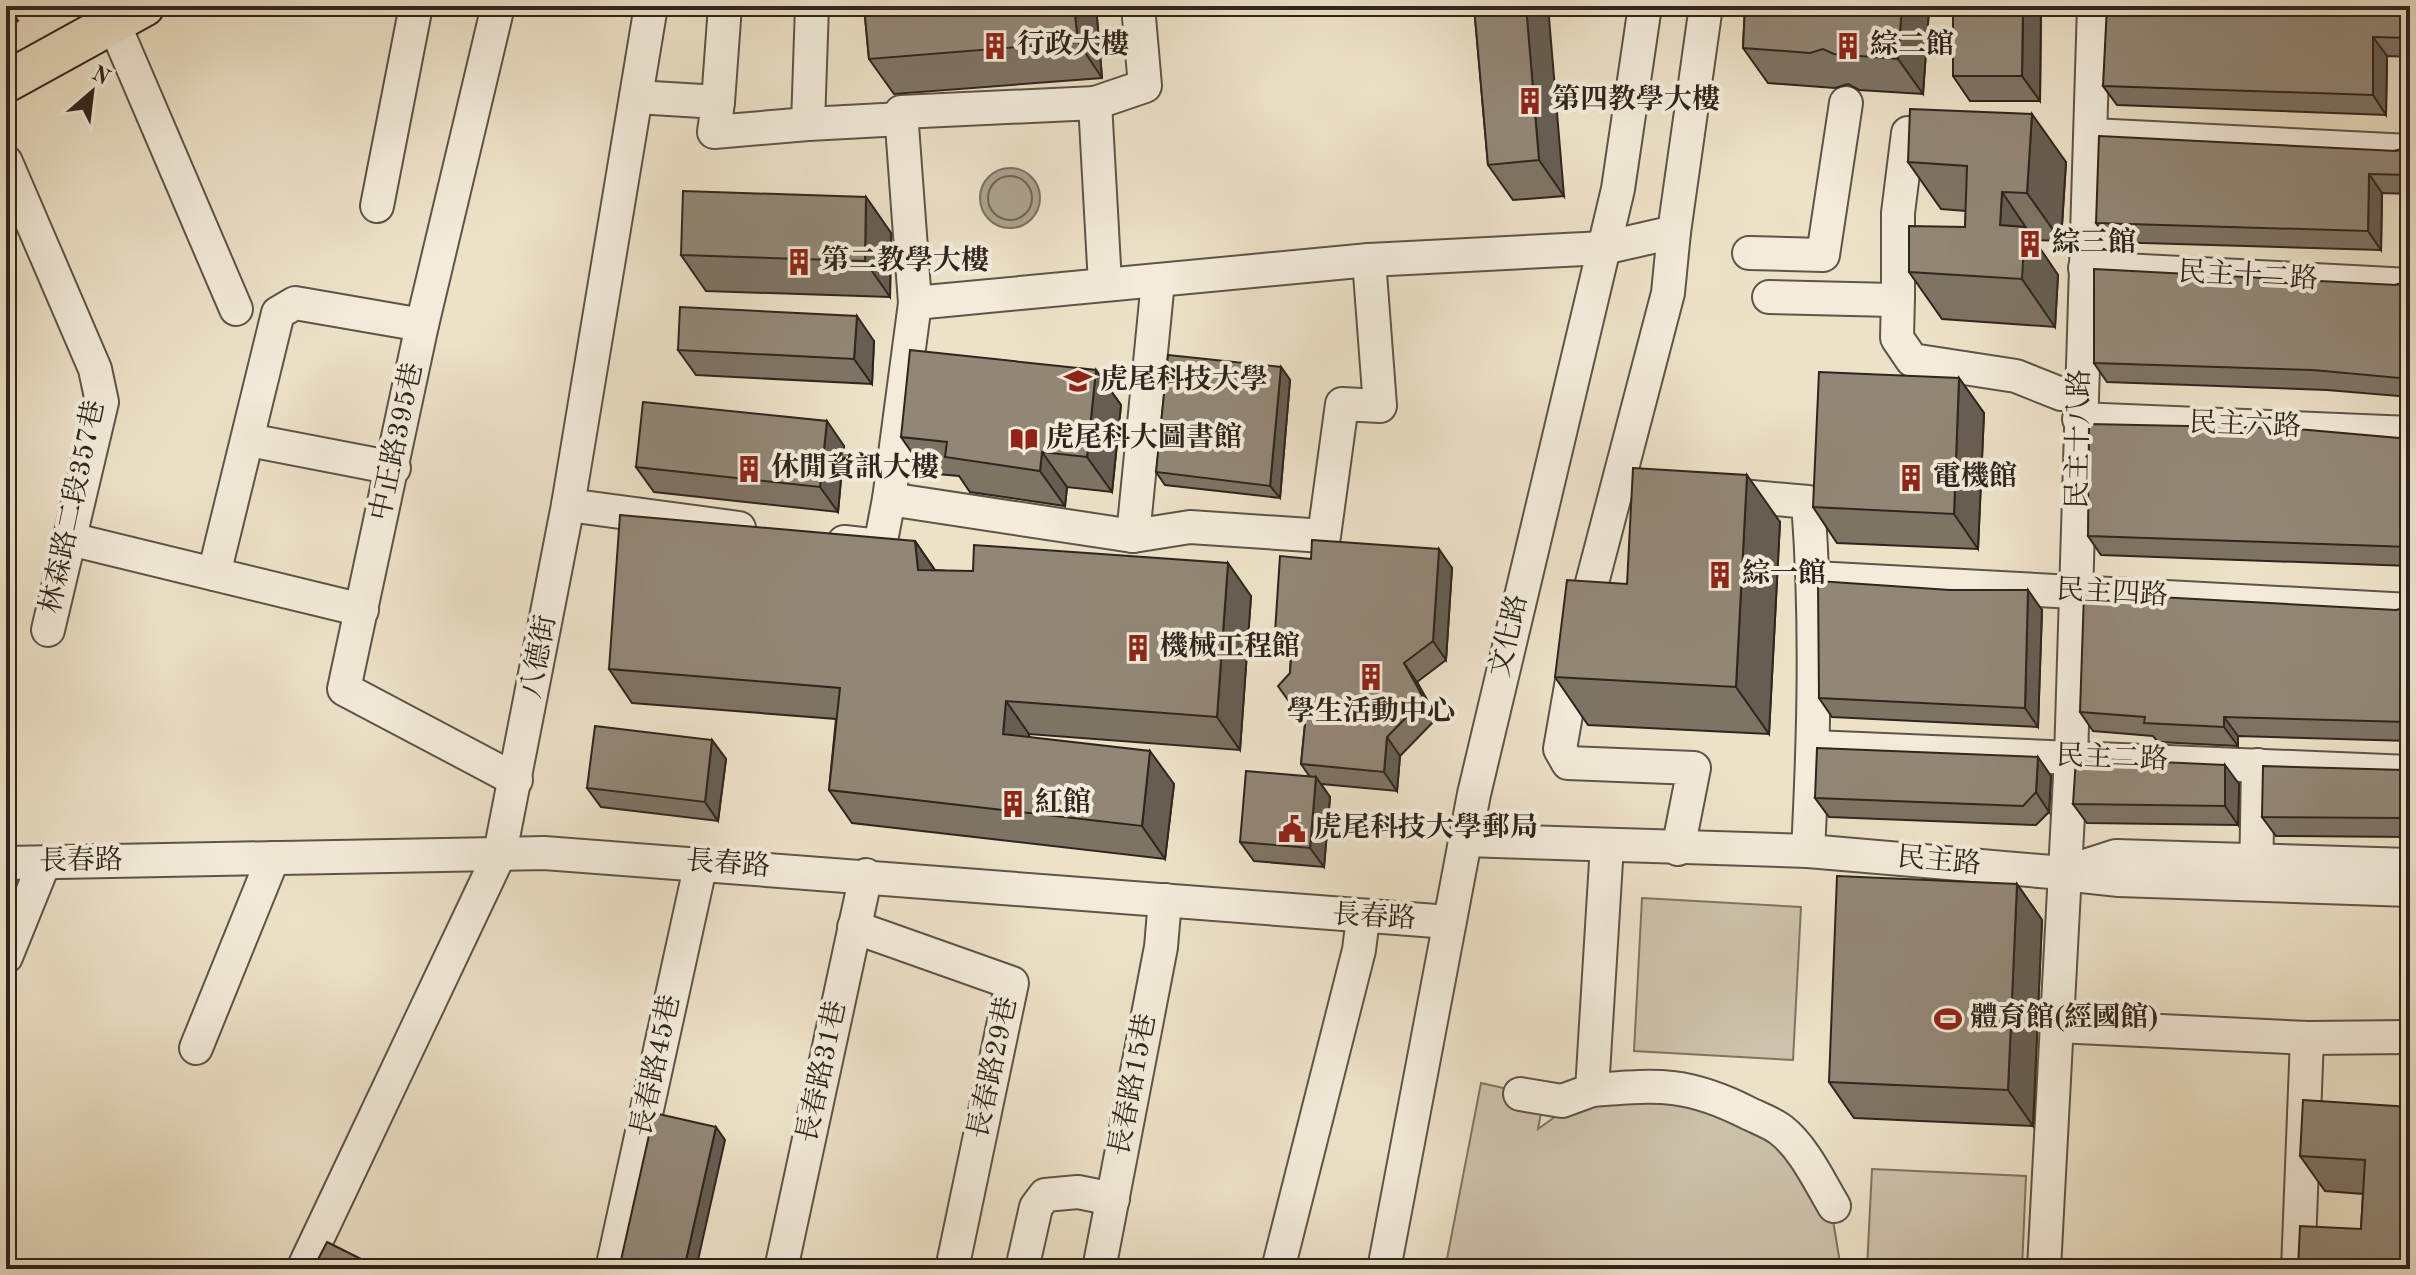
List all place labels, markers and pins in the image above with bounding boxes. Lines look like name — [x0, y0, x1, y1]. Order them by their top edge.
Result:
place label: 綜二館 — [1870, 28, 1954, 60]
place label: 行政大樓 — [1017, 29, 1129, 60]
building icon: 行政大樓 — [980, 31, 1010, 61]
building icon: 綜二館 — [1833, 31, 1863, 61]
place label: 第四教學大樓 — [1552, 83, 1720, 115]
building icon: 第四教學大樓 — [1515, 86, 1545, 116]
place label: 綜三館 — [2052, 226, 2136, 258]
building icon: 綜三館 — [2015, 229, 2045, 259]
place label: 第二教學大樓 — [821, 244, 989, 276]
building icon: 第二教學大樓 — [784, 247, 814, 277]
place label: 虎尾科技大學 — [1100, 364, 1268, 395]
school or university icon: 虎尾科技大學 — [1063, 366, 1093, 396]
place label: 虎尾科大圖書館 — [1046, 421, 1242, 453]
library icon: 虎尾科大圖書館 — [1009, 424, 1039, 454]
place label: 休閒資訊大樓 — [771, 451, 939, 483]
building icon: 休閒資訊大樓 — [734, 454, 764, 484]
place label: 電機館 — [1933, 460, 2017, 492]
building icon: 電機館 — [1896, 463, 1926, 493]
place label: 綜一館 — [1742, 557, 1826, 589]
building icon: 綜一館 — [1705, 560, 1735, 590]
place label: 機械工程館 — [1160, 630, 1300, 662]
building icon: 機械工程館 — [1123, 633, 1153, 663]
building icon: 學生活動中心 — [1356, 662, 1386, 692]
place label: 學生活動中心 — [1287, 695, 1455, 727]
place label: 紅館 — [1035, 786, 1091, 818]
building icon: 紅館 — [998, 789, 1028, 819]
place label: 虎尾科技大學郵局 — [1314, 812, 1538, 843]
public building icon: 虎尾科技大學郵局 — [1277, 814, 1307, 844]
place label: 體育館(經國館) — [1970, 1001, 2159, 1033]
sports icon: 體育館(經國館) — [1933, 1004, 1963, 1034]

